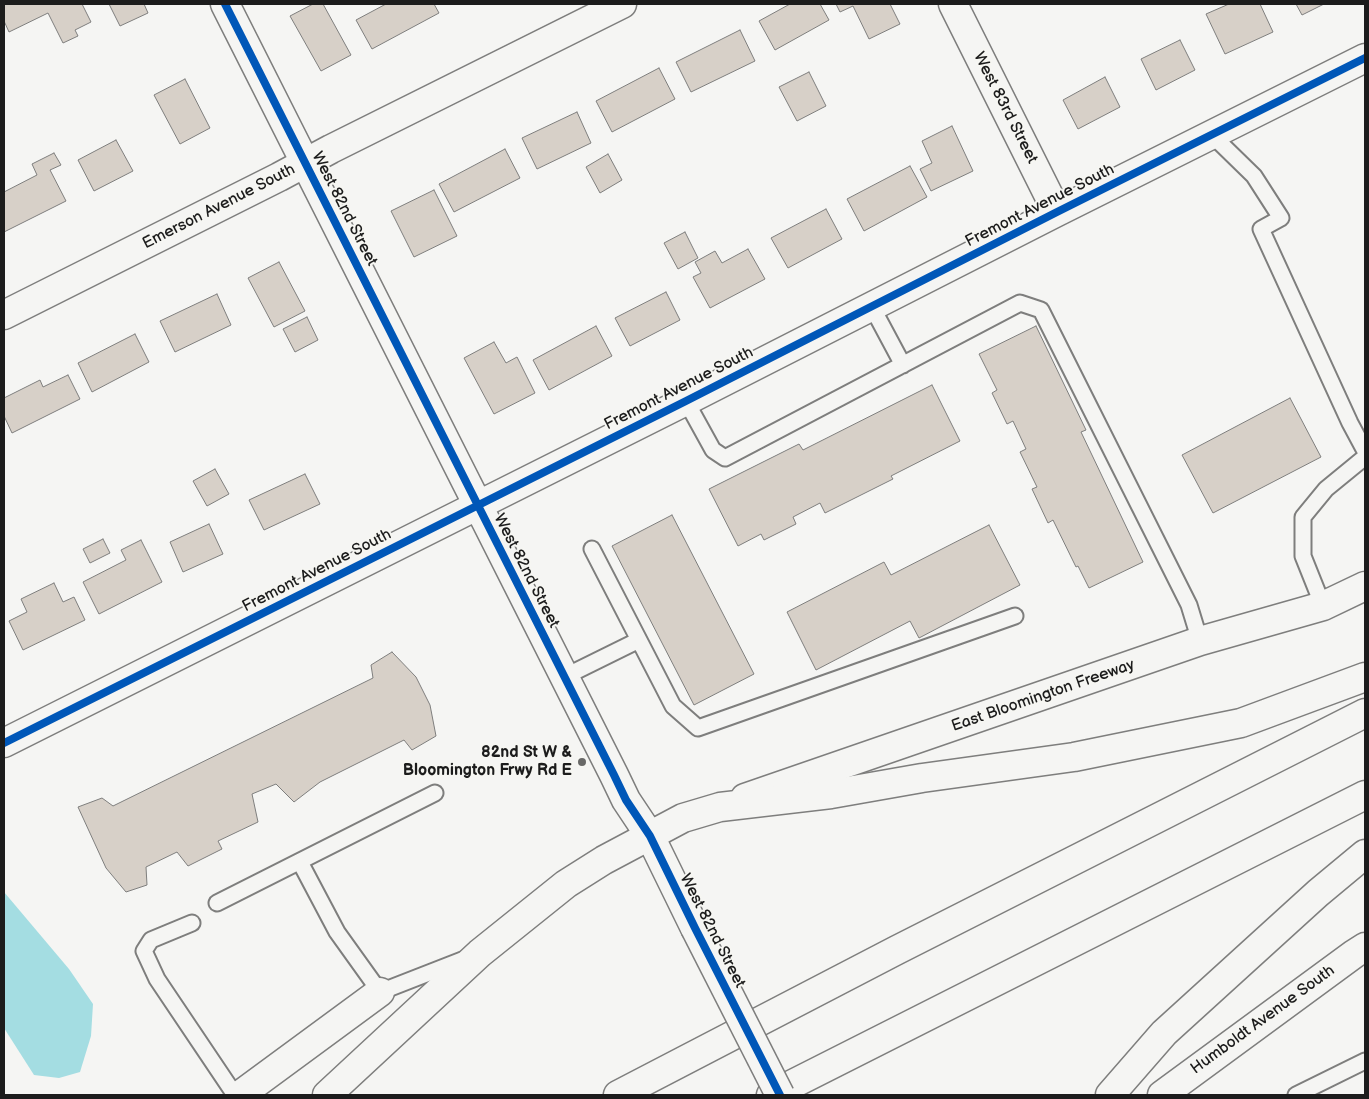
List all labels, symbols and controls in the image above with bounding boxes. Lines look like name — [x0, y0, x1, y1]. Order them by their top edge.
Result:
street label: West 83rd Street — [969, 49, 1041, 167]
street label: West 82nd Street — [307, 149, 381, 269]
street label: Emerson Avenue South — [139, 160, 299, 254]
street label: Fremont Avenue South — [962, 160, 1118, 252]
street label: Fremont Avenue South — [601, 343, 757, 435]
street label: West 82nd Street — [489, 511, 563, 631]
street label: Fremont Avenue South — [239, 525, 395, 617]
street label: East Bloomington Freeway — [949, 656, 1137, 736]
place label: 82nd St W & Bloomington Frwy Rd E — [403, 743, 572, 781]
marker: 82nd St W & Bloomington Frwy Rd E — [576, 756, 588, 768]
street label: West 82nd Street — [675, 871, 749, 991]
street label: Humboldt Avenue South — [1187, 961, 1339, 1079]

